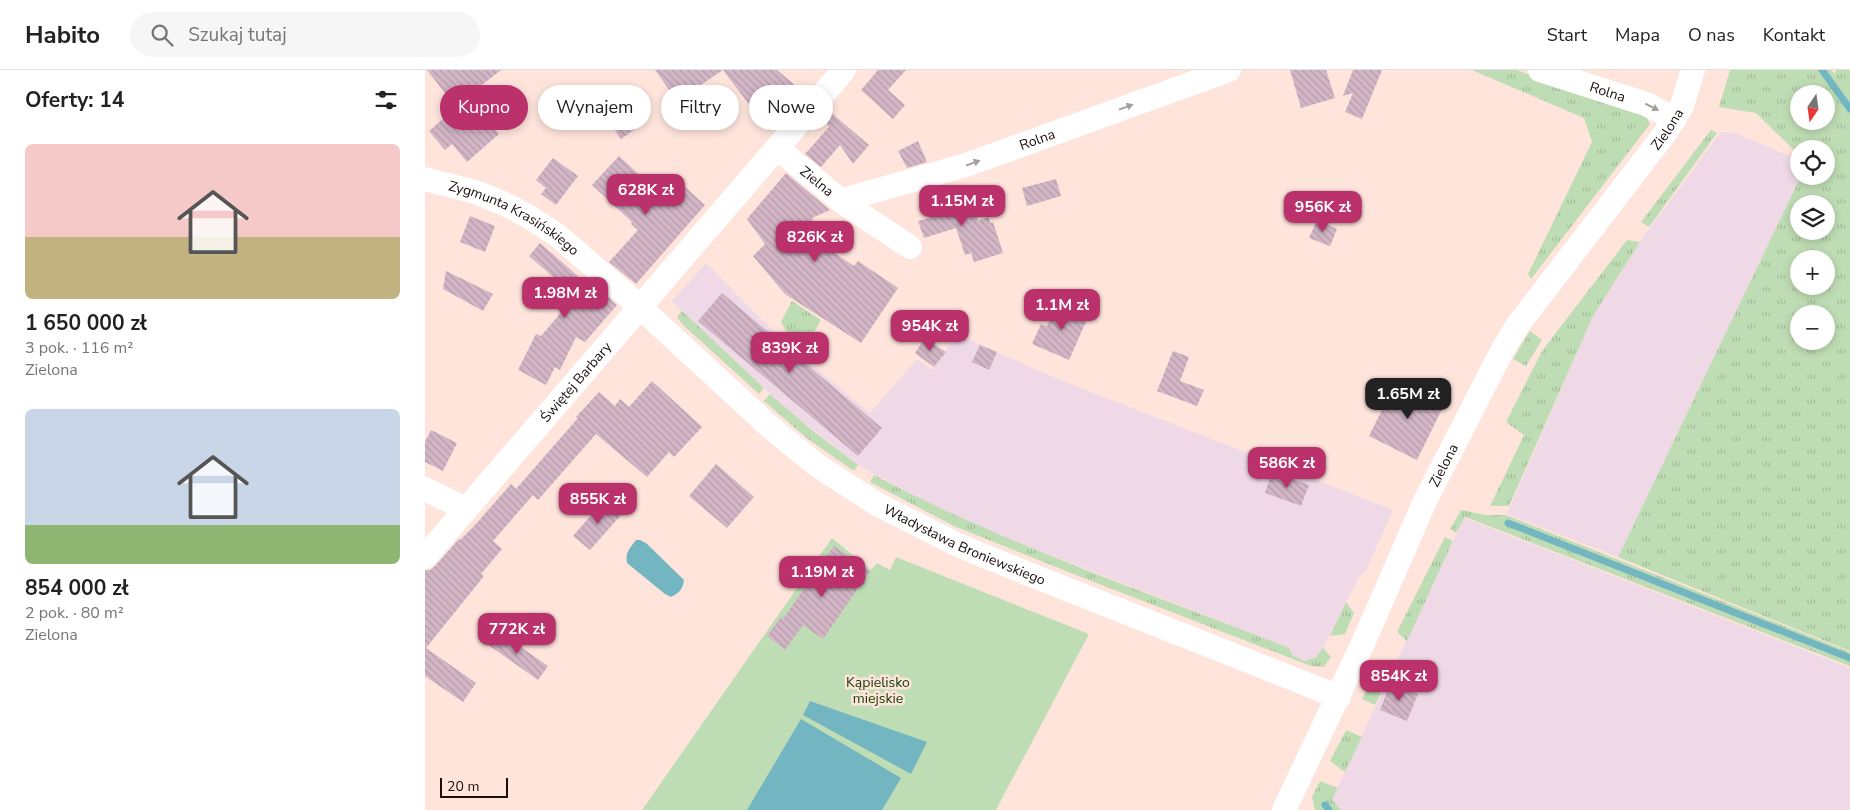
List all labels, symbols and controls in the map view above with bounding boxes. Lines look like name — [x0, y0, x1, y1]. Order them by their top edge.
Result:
search box — [130, 12, 480, 57]
text: Habito — [25, 19, 100, 51]
icon: search — [148, 21, 176, 49]
text: Szukaj tutaj — [188, 22, 287, 48]
text: Start — [1547, 23, 1587, 47]
text: Mapa — [1615, 23, 1660, 47]
text: O nas — [1688, 23, 1735, 47]
text: Kontakt — [1763, 23, 1825, 47]
street label: Rolna — [1587, 78, 1628, 107]
chip: Kupno — [440, 85, 528, 130]
chip: Wynajem — [538, 85, 651, 130]
chip: Filtry — [661, 85, 739, 130]
chip: Nowe — [749, 85, 833, 130]
north arrow — [1790, 85, 1835, 130]
map controls — [1790, 85, 1835, 350]
text: Oferty: 14 — [25, 86, 124, 114]
icon: filters — [372, 86, 400, 114]
one-way arrow — [1118, 103, 1133, 110]
one-way arrow — [1645, 103, 1659, 111]
street label: Zielona — [1647, 105, 1688, 154]
street label: Rolna — [1017, 125, 1058, 155]
button: locate — [1790, 140, 1835, 185]
one-way arrow — [966, 159, 981, 167]
street label: Zielna — [796, 162, 838, 201]
pin: 628K zł — [600, 174, 692, 216]
icon: home — [168, 177, 258, 267]
street label: Zygmunta Krasińskiego — [446, 177, 583, 260]
text: 628K zł — [618, 179, 674, 201]
pin: 1.15M zł — [910, 184, 1014, 227]
text: 1.15M zł — [930, 190, 994, 212]
pin: 956K zł — [1277, 190, 1369, 233]
button: layers — [1790, 195, 1835, 240]
text: 956K zł — [1295, 196, 1351, 218]
pin: 826K zł — [769, 220, 861, 263]
text: 826K zł — [787, 226, 843, 248]
button: + — [1790, 250, 1835, 295]
pin: 1.98M zł — [513, 276, 617, 319]
text: 1.98M zł — [533, 282, 597, 304]
pin: 1.1M zł — [1016, 288, 1108, 331]
text: 1.1M zł — [1035, 294, 1089, 316]
button: − — [1790, 305, 1835, 350]
text: 1 650 000 zł — [25, 309, 147, 337]
pin: 954K zł — [884, 310, 976, 352]
text: 954K zł — [902, 315, 958, 337]
pin: 839K zł — [744, 332, 836, 374]
text: 3 pok. · 116 m² — [25, 337, 133, 359]
street label: Świętej Barbary — [536, 337, 616, 426]
text: 839K zł — [762, 337, 818, 359]
text: Zielona — [25, 359, 78, 381]
pin: 1.65M zł — [1356, 378, 1460, 420]
text: 1.65M zł — [1376, 383, 1440, 405]
street label: Zielona — [1425, 440, 1463, 490]
icon: home — [168, 442, 258, 532]
pin: 586K zł — [1241, 446, 1333, 489]
text: 586K zł — [1259, 452, 1315, 474]
pin: 855K zł — [552, 482, 644, 525]
text: 855K zł — [570, 488, 626, 510]
street label: Władysława Broniewskiego — [880, 500, 1048, 590]
pin: 1.19M zł — [770, 556, 874, 598]
text: 1.19M zł — [790, 561, 854, 583]
text: 854 000 zł — [25, 574, 129, 602]
text: 2 pok. · 80 m² — [25, 602, 124, 624]
pin: 772K zł — [471, 612, 563, 655]
text: 772K zł — [489, 618, 545, 640]
text: Zielona — [25, 624, 78, 646]
pin: 854K zł — [1353, 660, 1445, 702]
text: 854K zł — [1371, 665, 1427, 687]
park label: Kąpielisko miejskie — [846, 673, 910, 708]
scale bar — [440, 775, 507, 798]
text: 20 m — [447, 777, 479, 796]

